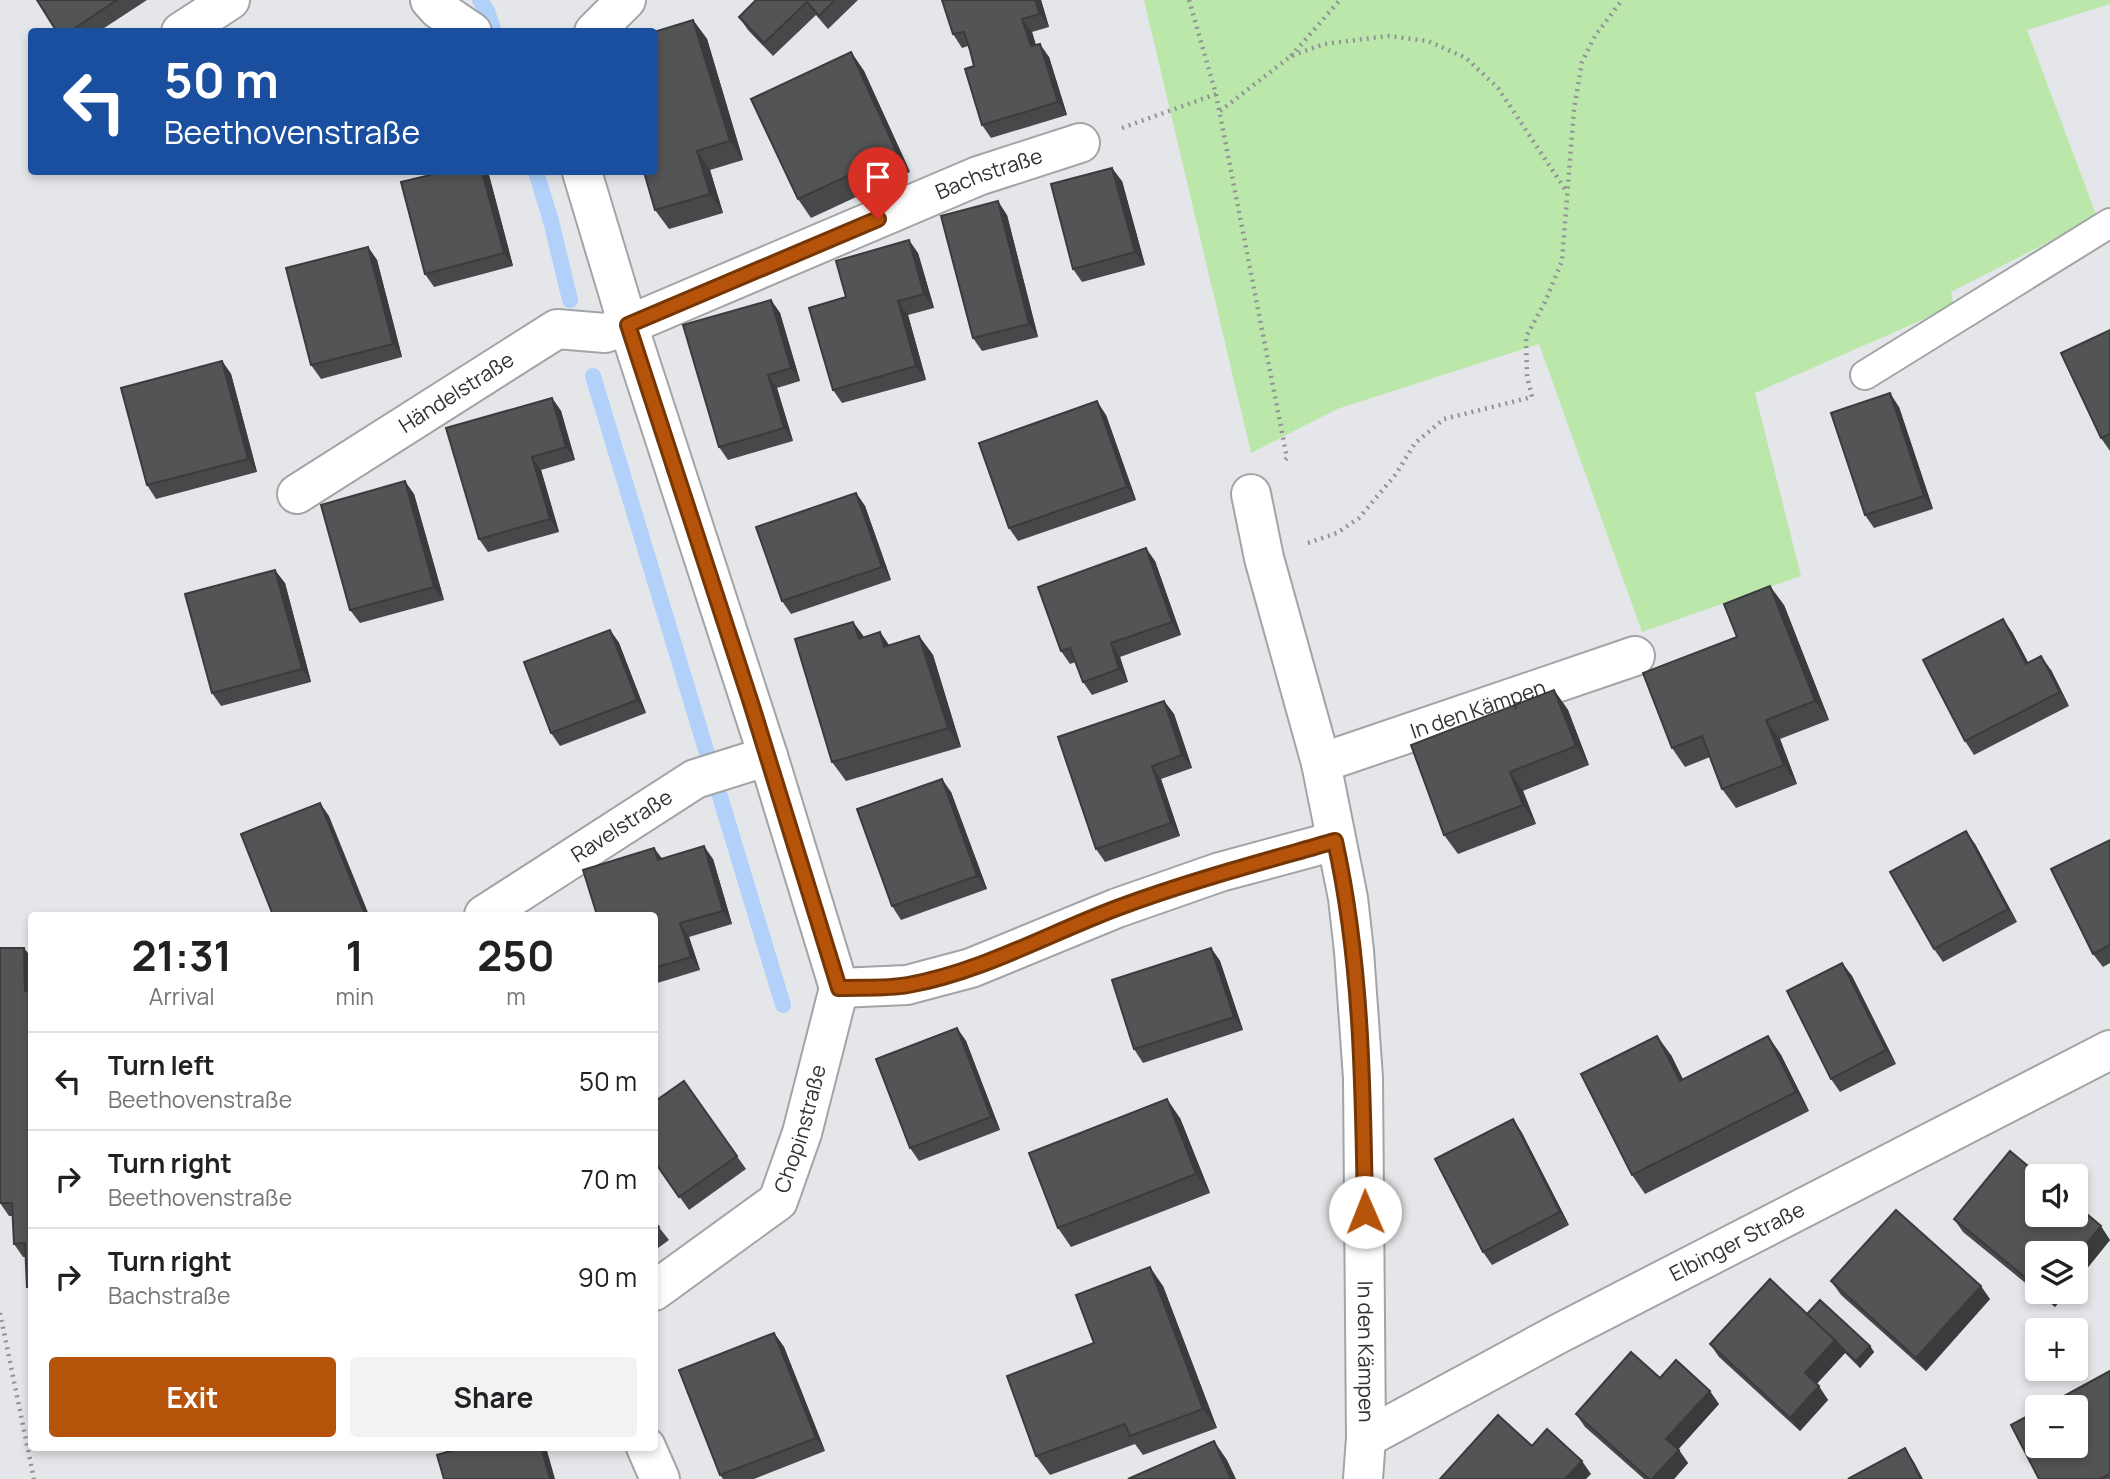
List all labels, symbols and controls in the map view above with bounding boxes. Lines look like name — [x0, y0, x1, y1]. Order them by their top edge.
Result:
text: 50 m — [164, 46, 279, 113]
icon: left — [49, 56, 140, 147]
text: Beethovenstraße — [164, 110, 420, 154]
street label: Bachstraße — [931, 141, 1046, 205]
pin — [848, 147, 908, 219]
icon: arrive — [859, 158, 897, 196]
street label: Händelstraße — [393, 345, 519, 439]
street label: In den Kämpen — [1406, 672, 1549, 745]
street label: Ravelstraße — [565, 782, 677, 868]
text: 21:31 — [131, 926, 232, 984]
text: 1 — [345, 926, 364, 984]
text: 250 — [477, 926, 555, 984]
text: Arrival — [149, 980, 215, 1012]
text: min — [335, 980, 374, 1012]
text: m — [506, 980, 526, 1012]
text: Turn left — [108, 1047, 215, 1083]
street label: Chopinstraße — [767, 1061, 832, 1197]
icon: left — [49, 1062, 87, 1100]
text: 50 m — [579, 1063, 637, 1099]
text: Beethovenstraße — [108, 1083, 292, 1115]
text: Turn right — [108, 1145, 232, 1181]
icon: right — [49, 1160, 87, 1198]
text: 70 m — [581, 1161, 637, 1197]
map controls — [2025, 1164, 2088, 1458]
button: sound — [2025, 1164, 2088, 1227]
position arrow — [1328, 1175, 1402, 1249]
text: Beethovenstraße — [108, 1181, 292, 1213]
street label: Elbinger Straße — [1665, 1194, 1809, 1287]
button: layers — [2025, 1241, 2088, 1304]
text: Turn right — [108, 1243, 232, 1279]
icon: right — [49, 1258, 87, 1296]
text: 90 m — [578, 1259, 637, 1295]
text: Bachstraße — [108, 1279, 230, 1311]
street label: In den Kämpen — [1352, 1281, 1381, 1422]
button: + — [2025, 1318, 2088, 1381]
button: Exit — [49, 1357, 336, 1437]
button: Share — [350, 1357, 637, 1437]
button: − — [2025, 1395, 2088, 1458]

